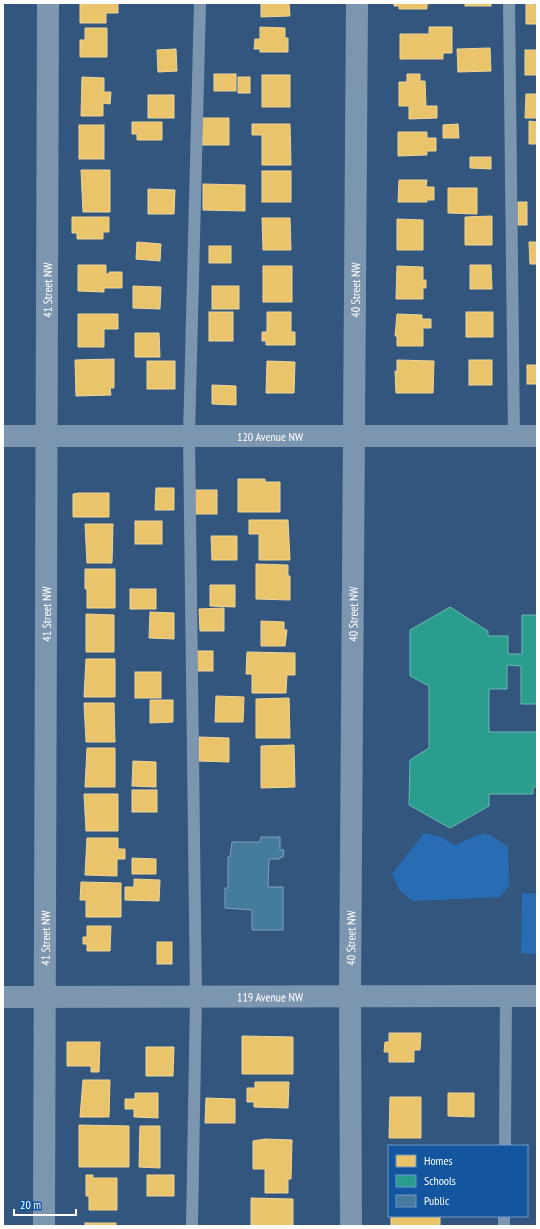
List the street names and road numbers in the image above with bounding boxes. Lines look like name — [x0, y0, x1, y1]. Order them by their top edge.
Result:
street label: 41 Street NW — [39, 262, 55, 318]
street label: 40 Street NW — [347, 262, 363, 318]
street label: 120 Avenue NW — [237, 429, 303, 444]
street label: 41 Street NW — [38, 586, 54, 642]
street label: 40 Street NW — [345, 586, 360, 642]
street label: 41 Street NW — [37, 910, 53, 966]
street label: 40 Street NW — [343, 910, 358, 966]
street label: 119 Avenue NW — [237, 989, 303, 1004]

